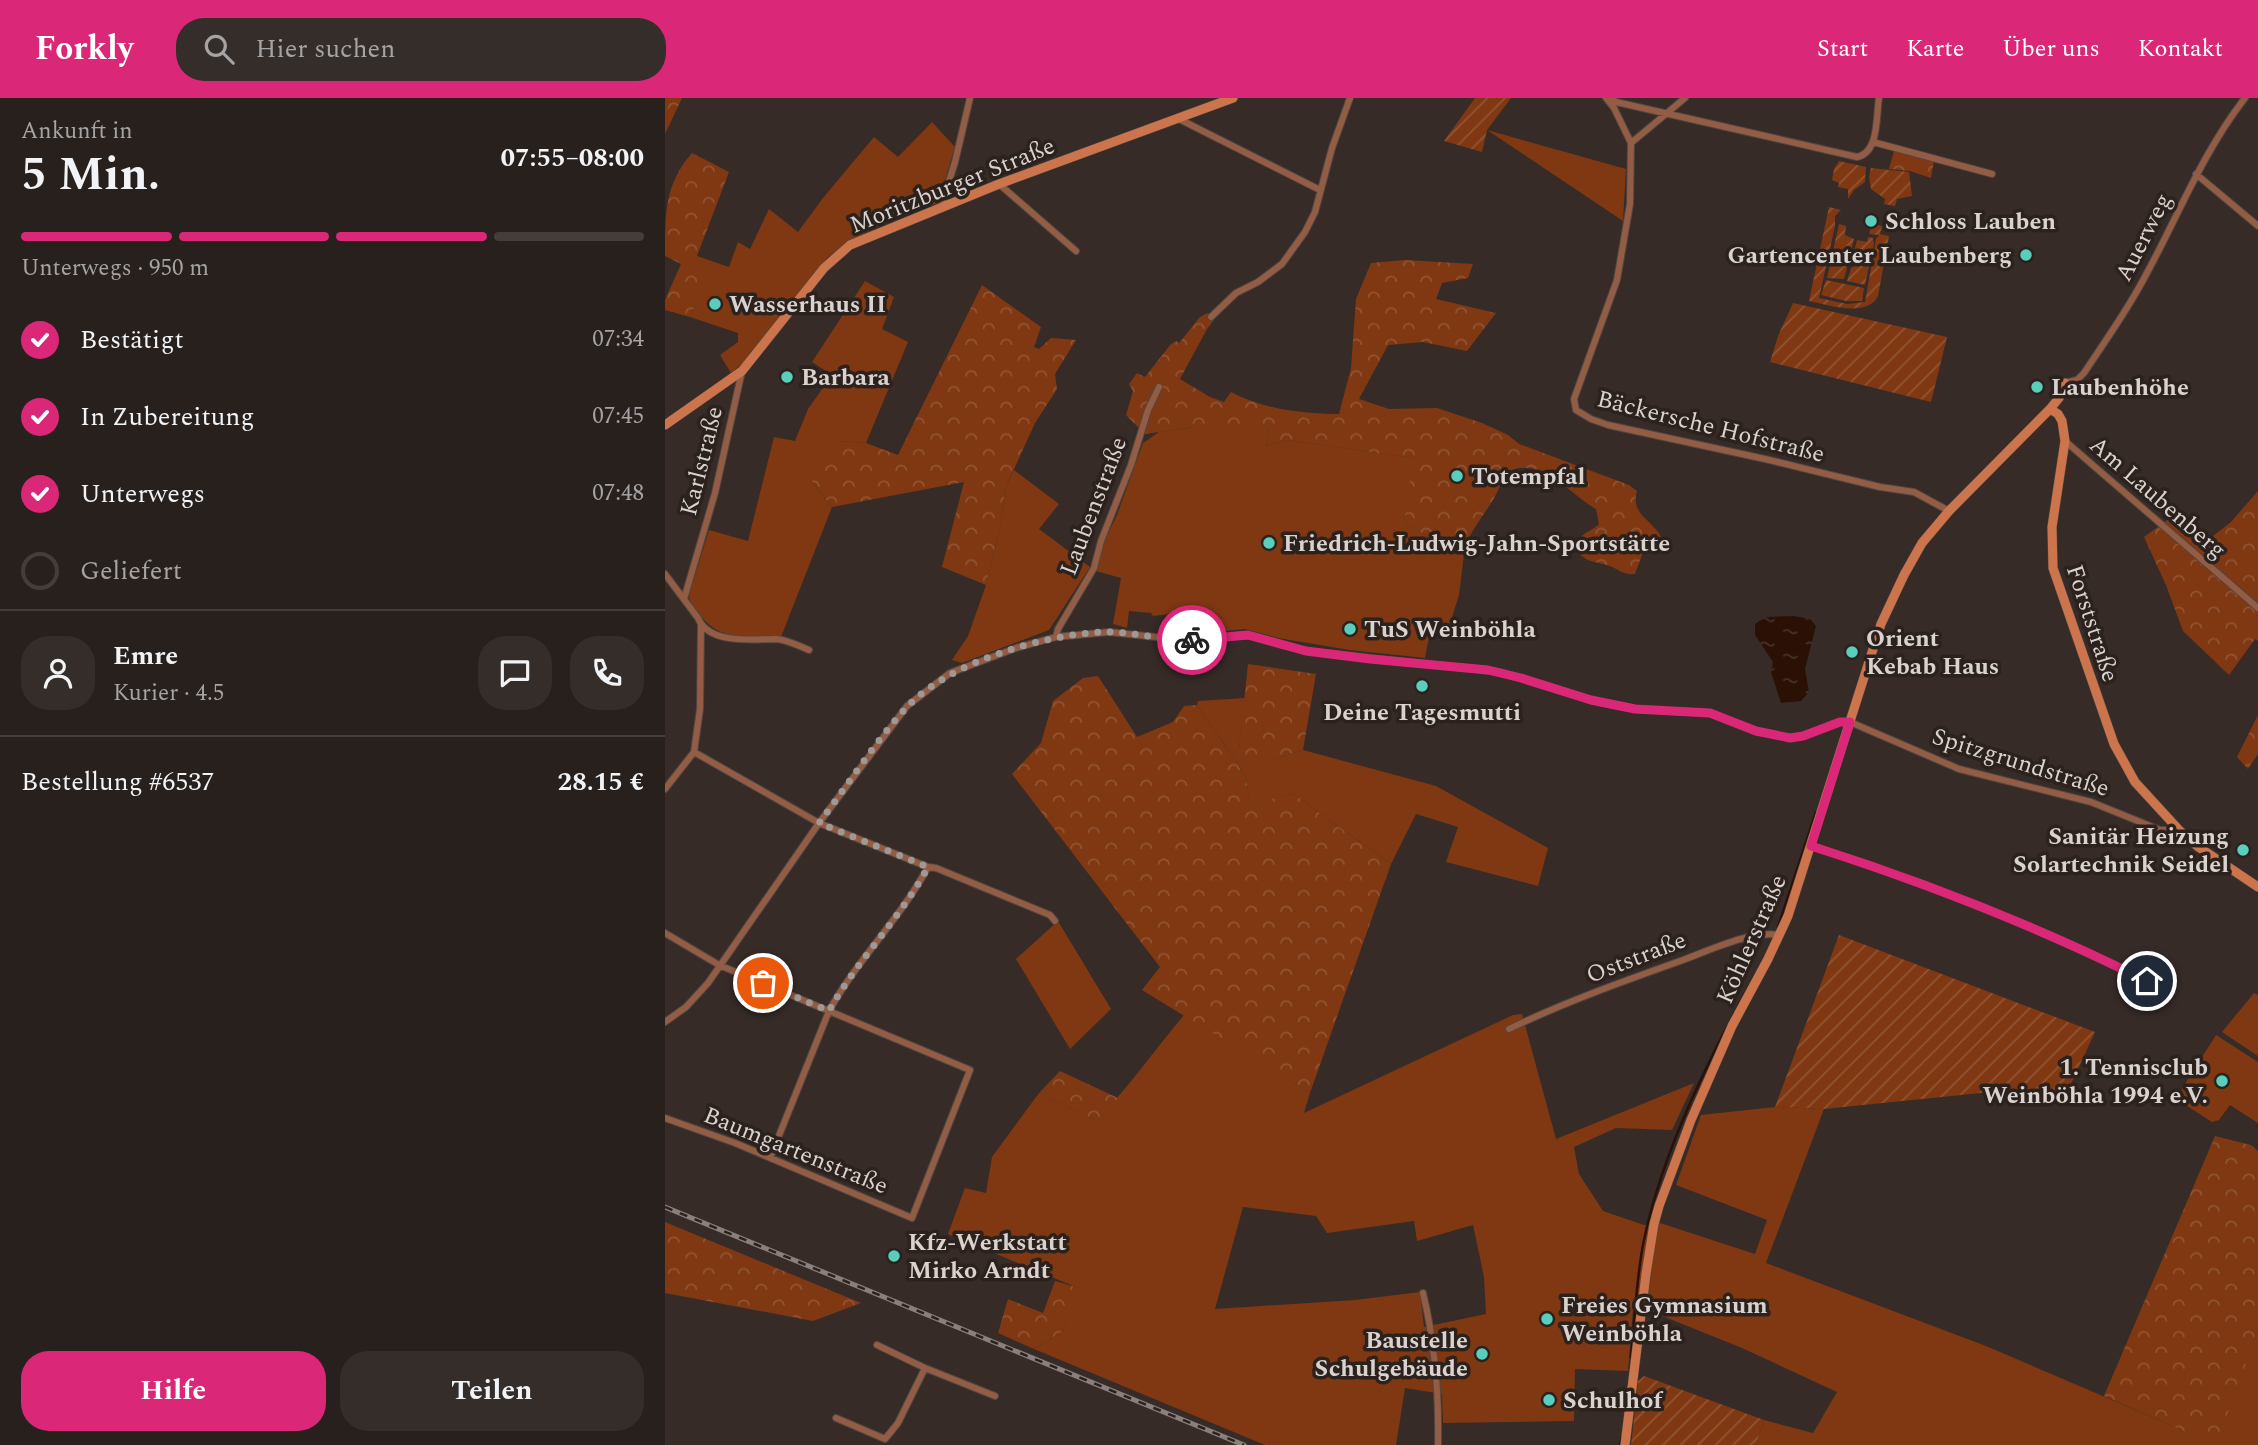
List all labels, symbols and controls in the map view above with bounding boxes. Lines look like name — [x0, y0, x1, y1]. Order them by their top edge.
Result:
search box — [176, 18, 666, 81]
text: Forkly — [35, 24, 134, 74]
text: Hier suchen — [256, 29, 395, 69]
icon: search — [200, 30, 238, 68]
text: Start — [1817, 31, 1868, 67]
text: Karte — [1906, 31, 1964, 67]
text: Über uns — [2002, 31, 2100, 67]
text: Kontakt — [2138, 31, 2223, 67]
text: Ankunft in — [21, 114, 133, 149]
street label: Moritzburger Straße — [844, 128, 1060, 244]
text: 07:55–08:00 — [500, 138, 644, 178]
text: 5 Min. — [21, 140, 160, 210]
street label: Auerweg — [2106, 187, 2181, 288]
place label: Schloss Lauben — [1885, 204, 2056, 240]
marker: Schloss Lauben — [1863, 213, 1879, 229]
place label: Gartencenter Laubenberg — [1728, 238, 2012, 274]
marker: Gartencenter Laubenberg — [2018, 247, 2034, 263]
text: Unterwegs · 950 m — [21, 251, 209, 286]
place label: Wasserhaus II — [729, 287, 886, 323]
marker: Wasserhaus II — [707, 296, 723, 312]
text: Bestätigt — [80, 320, 184, 360]
icon: check — [21, 321, 59, 359]
text: 07:34 — [592, 322, 644, 357]
place label: Barbara — [801, 360, 890, 396]
marker: Barbara — [779, 369, 795, 385]
place label: Laubenhöhe — [2051, 370, 2189, 406]
marker: Laubenhöhe — [2029, 379, 2045, 395]
street label: Bäckersche Hofstraße — [1593, 381, 1828, 473]
text: In Zubereitung — [80, 397, 254, 437]
icon: check — [21, 398, 59, 436]
text: 07:45 — [592, 399, 644, 434]
street label: Karlstraße — [671, 403, 733, 520]
street label: Am Laubenberg — [2081, 428, 2234, 568]
street label: Laubenstraße — [1051, 432, 1137, 581]
place label: Totempfal — [1471, 459, 1585, 495]
marker: Totempfal — [1449, 468, 1465, 484]
text: Unterwegs — [80, 474, 205, 514]
icon: check — [21, 475, 59, 513]
text: 07:48 — [592, 476, 644, 511]
place label: Friedrich-Ludwig-Jahn-Sportstätte — [1283, 526, 1670, 562]
marker: Friedrich-Ludwig-Jahn-Sportstätte — [1261, 535, 1277, 551]
text: Geliefert — [80, 551, 182, 591]
street label: Forststraße — [2056, 560, 2128, 687]
courier — [1157, 605, 1227, 675]
place label: TuS Weinböhla — [1364, 612, 1536, 648]
icon: bike — [1173, 621, 1211, 659]
marker: TuS Weinböhla — [1342, 621, 1358, 637]
place label: Orient Kebab Haus — [1866, 621, 1999, 685]
button: person — [21, 636, 95, 710]
text: Emre — [113, 636, 178, 676]
button: chat — [478, 636, 552, 710]
button: phone — [570, 636, 644, 710]
marker: Orient Kebab Haus — [1844, 644, 1860, 660]
text: Kurier · 4.5 — [113, 676, 224, 711]
marker: Deine Tagesmutti — [1414, 678, 1430, 694]
place label: Deine Tagesmutti — [1323, 695, 1521, 731]
street label: Spitzgrundstraße — [1928, 719, 2114, 807]
text: Bestellung #6537 — [21, 762, 214, 802]
text: 28.15 € — [558, 762, 644, 802]
place label: Sanitär Heizung Solartechnik Seidel — [2013, 819, 2229, 883]
marker: Sanitär Heizung Solartechnik Seidel — [2235, 842, 2251, 858]
street label: Köhlerstraße — [1707, 869, 1796, 1010]
street label: Oststraße — [1581, 922, 1692, 993]
pin — [2117, 951, 2177, 1011]
pin — [733, 953, 793, 1013]
icon: home — [2128, 962, 2166, 1000]
icon: bag — [744, 964, 782, 1002]
place label: 1. Tennisclub Weinböhla 1994 e.V. — [1982, 1050, 2208, 1114]
marker: 1. Tennisclub Weinböhla 1994 e.V. — [2214, 1073, 2230, 1089]
street label: Baumgartenstraße — [698, 1097, 893, 1204]
place label: Kfz-Werkstatt Mirko Arndt — [908, 1225, 1067, 1289]
marker: Kfz-Werkstatt Mirko Arndt — [886, 1248, 902, 1264]
place label: Freies Gymnasium Weinböhla — [1561, 1288, 1768, 1352]
marker: Freies Gymnasium Weinböhla — [1539, 1311, 1555, 1327]
place label: Baustelle Schulgebäude — [1315, 1323, 1468, 1387]
marker: Baustelle Schulgebäude — [1474, 1346, 1490, 1362]
button: Hilfe — [21, 1351, 326, 1431]
button: Teilen — [340, 1351, 644, 1431]
place label: Schulhof — [1563, 1383, 1664, 1419]
marker: Schulhof — [1541, 1392, 1557, 1408]

